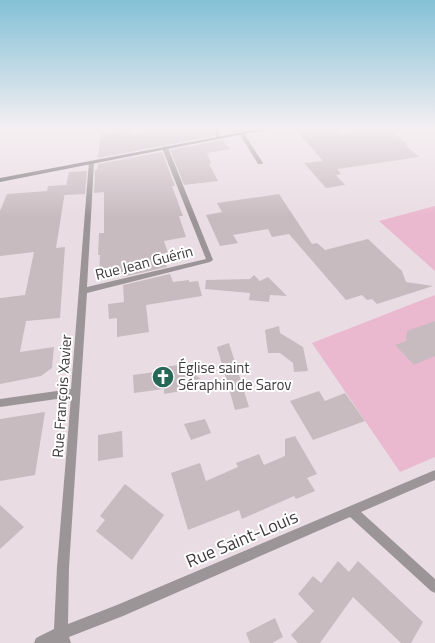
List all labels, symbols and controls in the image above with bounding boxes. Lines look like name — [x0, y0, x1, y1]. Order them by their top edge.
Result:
street label: Rue Jean Guérin — [93, 239, 195, 286]
street label: Rue François Xavier — [46, 334, 77, 458]
place label: Église saint Séraphin de Sarov — [178, 356, 292, 396]
church icon: Église saint Séraphin de Sarov — [150, 364, 176, 390]
street label: Rue Saint-Louis — [181, 503, 302, 574]

